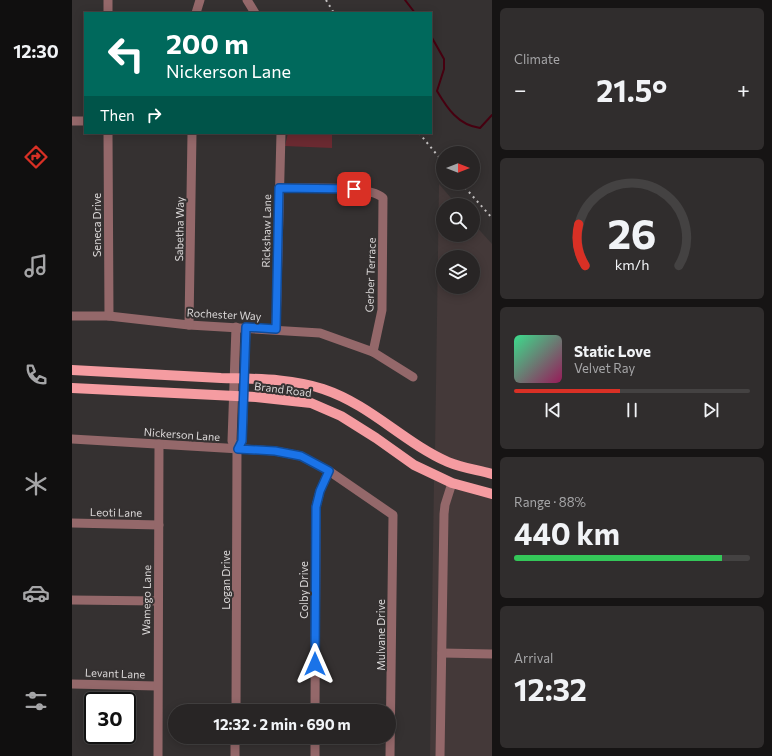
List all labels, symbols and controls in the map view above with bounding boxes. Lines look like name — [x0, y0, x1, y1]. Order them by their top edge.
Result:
text: 200 m — [166, 26, 249, 60]
icon: left — [100, 28, 152, 80]
text: 12:30 — [13, 40, 59, 62]
text: Climate — [514, 51, 560, 67]
text: Nickerson Lane — [166, 60, 291, 82]
text: 21.5° — [596, 71, 667, 108]
text: − — [514, 76, 527, 103]
text: + — [737, 76, 750, 103]
icon: right — [143, 104, 165, 126]
text: Then — [100, 106, 135, 124]
icon: directions — [22, 143, 50, 171]
north arrow — [436, 146, 480, 190]
map controls — [436, 146, 480, 294]
pin — [337, 172, 371, 206]
icon: arrive — [343, 178, 365, 200]
street label: Seneca Drive — [90, 193, 103, 257]
street label: Rickshaw Lane — [259, 194, 273, 268]
street label: Sabetha Way — [172, 196, 186, 262]
button: search — [436, 198, 480, 242]
text: 26 — [607, 207, 657, 258]
street label: Gerber Terrace — [362, 237, 378, 313]
button: layers — [436, 250, 480, 294]
icon: music — [22, 252, 50, 280]
text: km/h — [615, 255, 649, 273]
street label: Rochester Way — [186, 306, 262, 322]
text: Static Love — [574, 342, 651, 360]
text: Velvet Ray — [574, 360, 635, 376]
icon: phone — [22, 361, 50, 389]
street label: Brand Road — [254, 379, 312, 399]
icon: previous — [542, 399, 564, 421]
icon: pause — [621, 399, 643, 421]
icon: next — [700, 399, 722, 421]
street label: Nickerson Lane — [143, 425, 221, 443]
icon: climate — [22, 470, 50, 498]
text: Range · 88% — [514, 494, 586, 510]
street label: Leoti Lane — [90, 505, 142, 519]
text: 440 km — [514, 514, 620, 551]
street label: Logan Drive — [219, 550, 232, 610]
street label: Colby Drive — [297, 561, 310, 619]
street label: Wamego Lane — [139, 564, 153, 635]
icon: car — [22, 579, 50, 607]
street label: Mulvane Drive — [374, 599, 387, 671]
position arrow — [294, 643, 336, 685]
text: Arrival — [514, 650, 553, 666]
street label: Levant Lane — [85, 665, 146, 681]
text: 12:32 — [514, 670, 587, 707]
icon: filters — [22, 687, 50, 715]
speed limit sign: 30 — [84, 692, 136, 744]
text: 12:32 · 2 min · 690 m — [213, 715, 351, 733]

